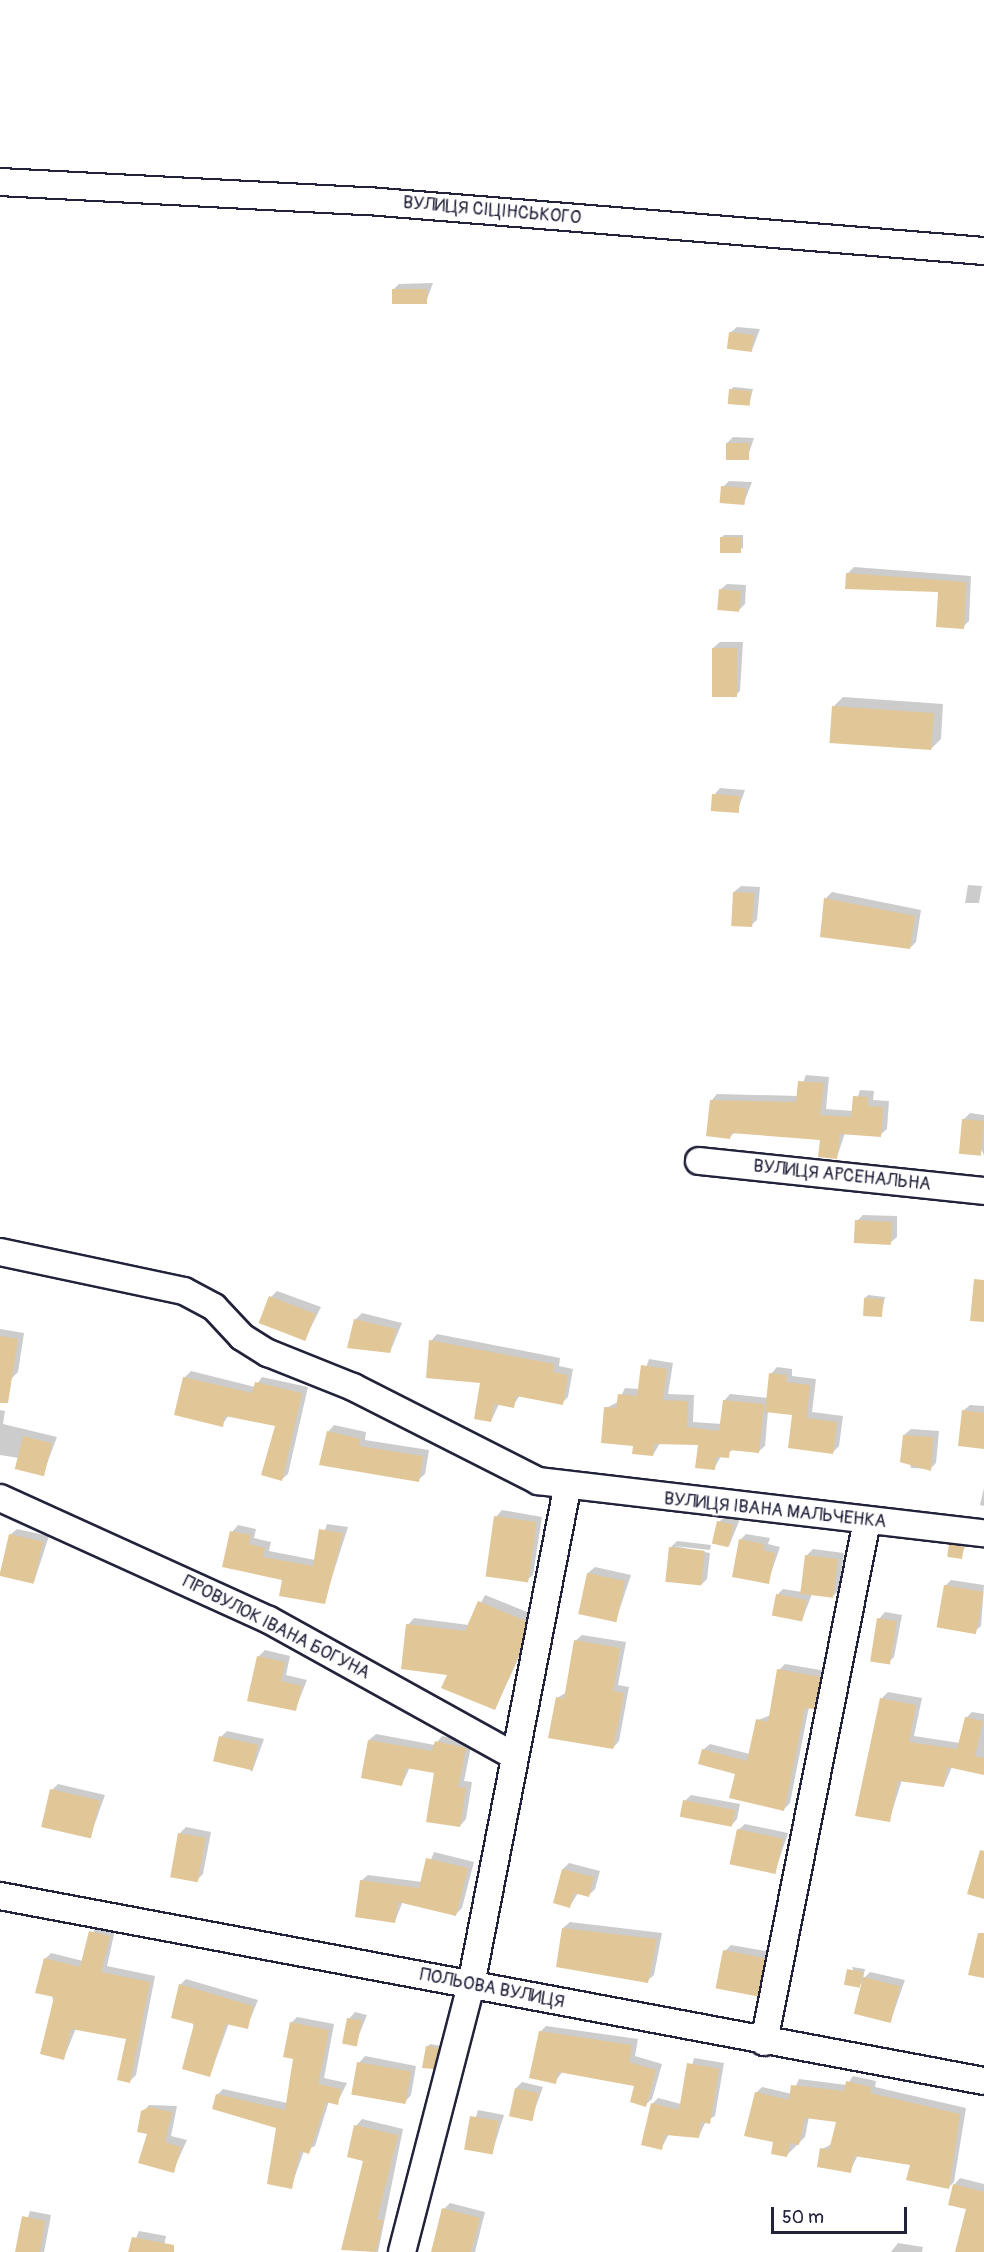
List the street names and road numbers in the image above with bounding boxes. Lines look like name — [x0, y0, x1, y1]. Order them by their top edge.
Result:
street label: ВУЛИЦЯ СІЦІНСЬКОГО — [402, 192, 582, 230]
street label: ВУЛИЦЯ АРСЕНАЛЬНА — [752, 1156, 932, 1196]
street label: ВУЛИЦЯ ІВАНА МАЛЬЧЕНКА — [663, 1489, 887, 1533]
street label: ПРОВУЛОК ІВАНА БОГУНА — [179, 1571, 373, 1685]
street label: ПОЛЬОВА ВУЛИЦЯ — [418, 1964, 566, 2014]

